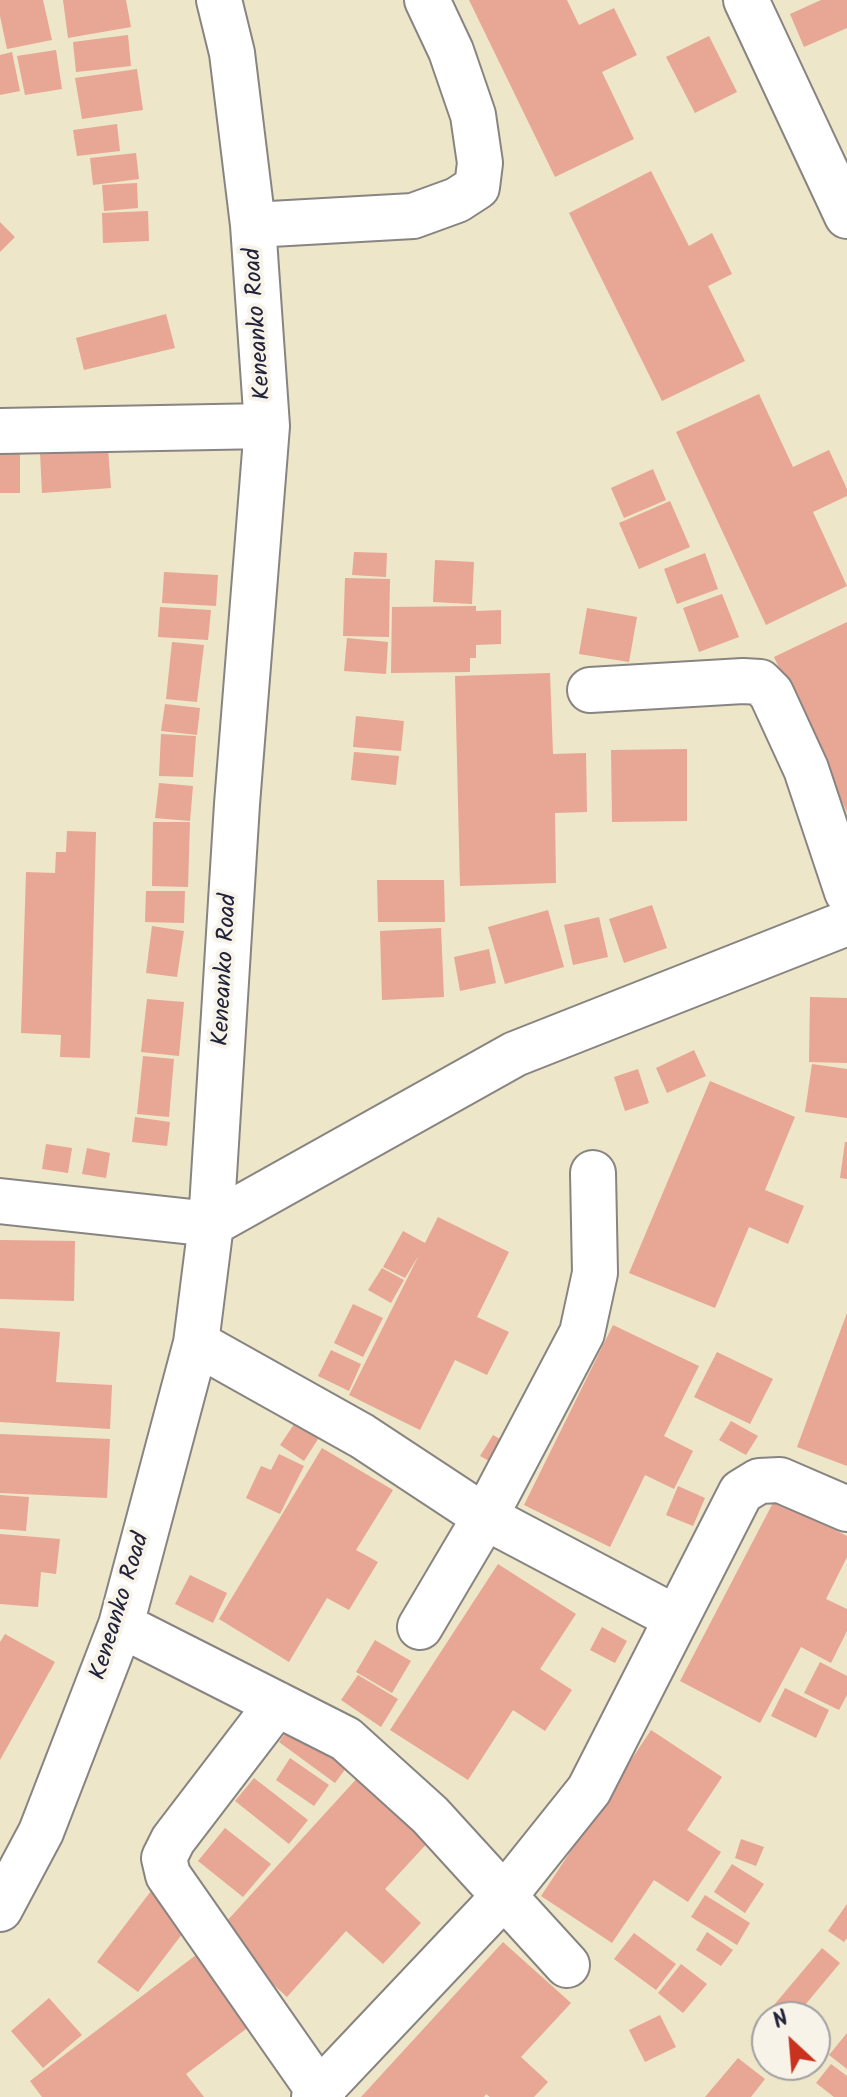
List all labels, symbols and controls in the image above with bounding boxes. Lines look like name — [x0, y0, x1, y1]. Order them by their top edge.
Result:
street label: Keneanko Road — [240, 247, 280, 401]
street label: Keneanko Road — [209, 893, 245, 1047]
street label: Keneanko Road — [86, 1530, 158, 1684]
north arrow — [751, 2001, 831, 2081]
text: N — [767, 2002, 795, 2040]

